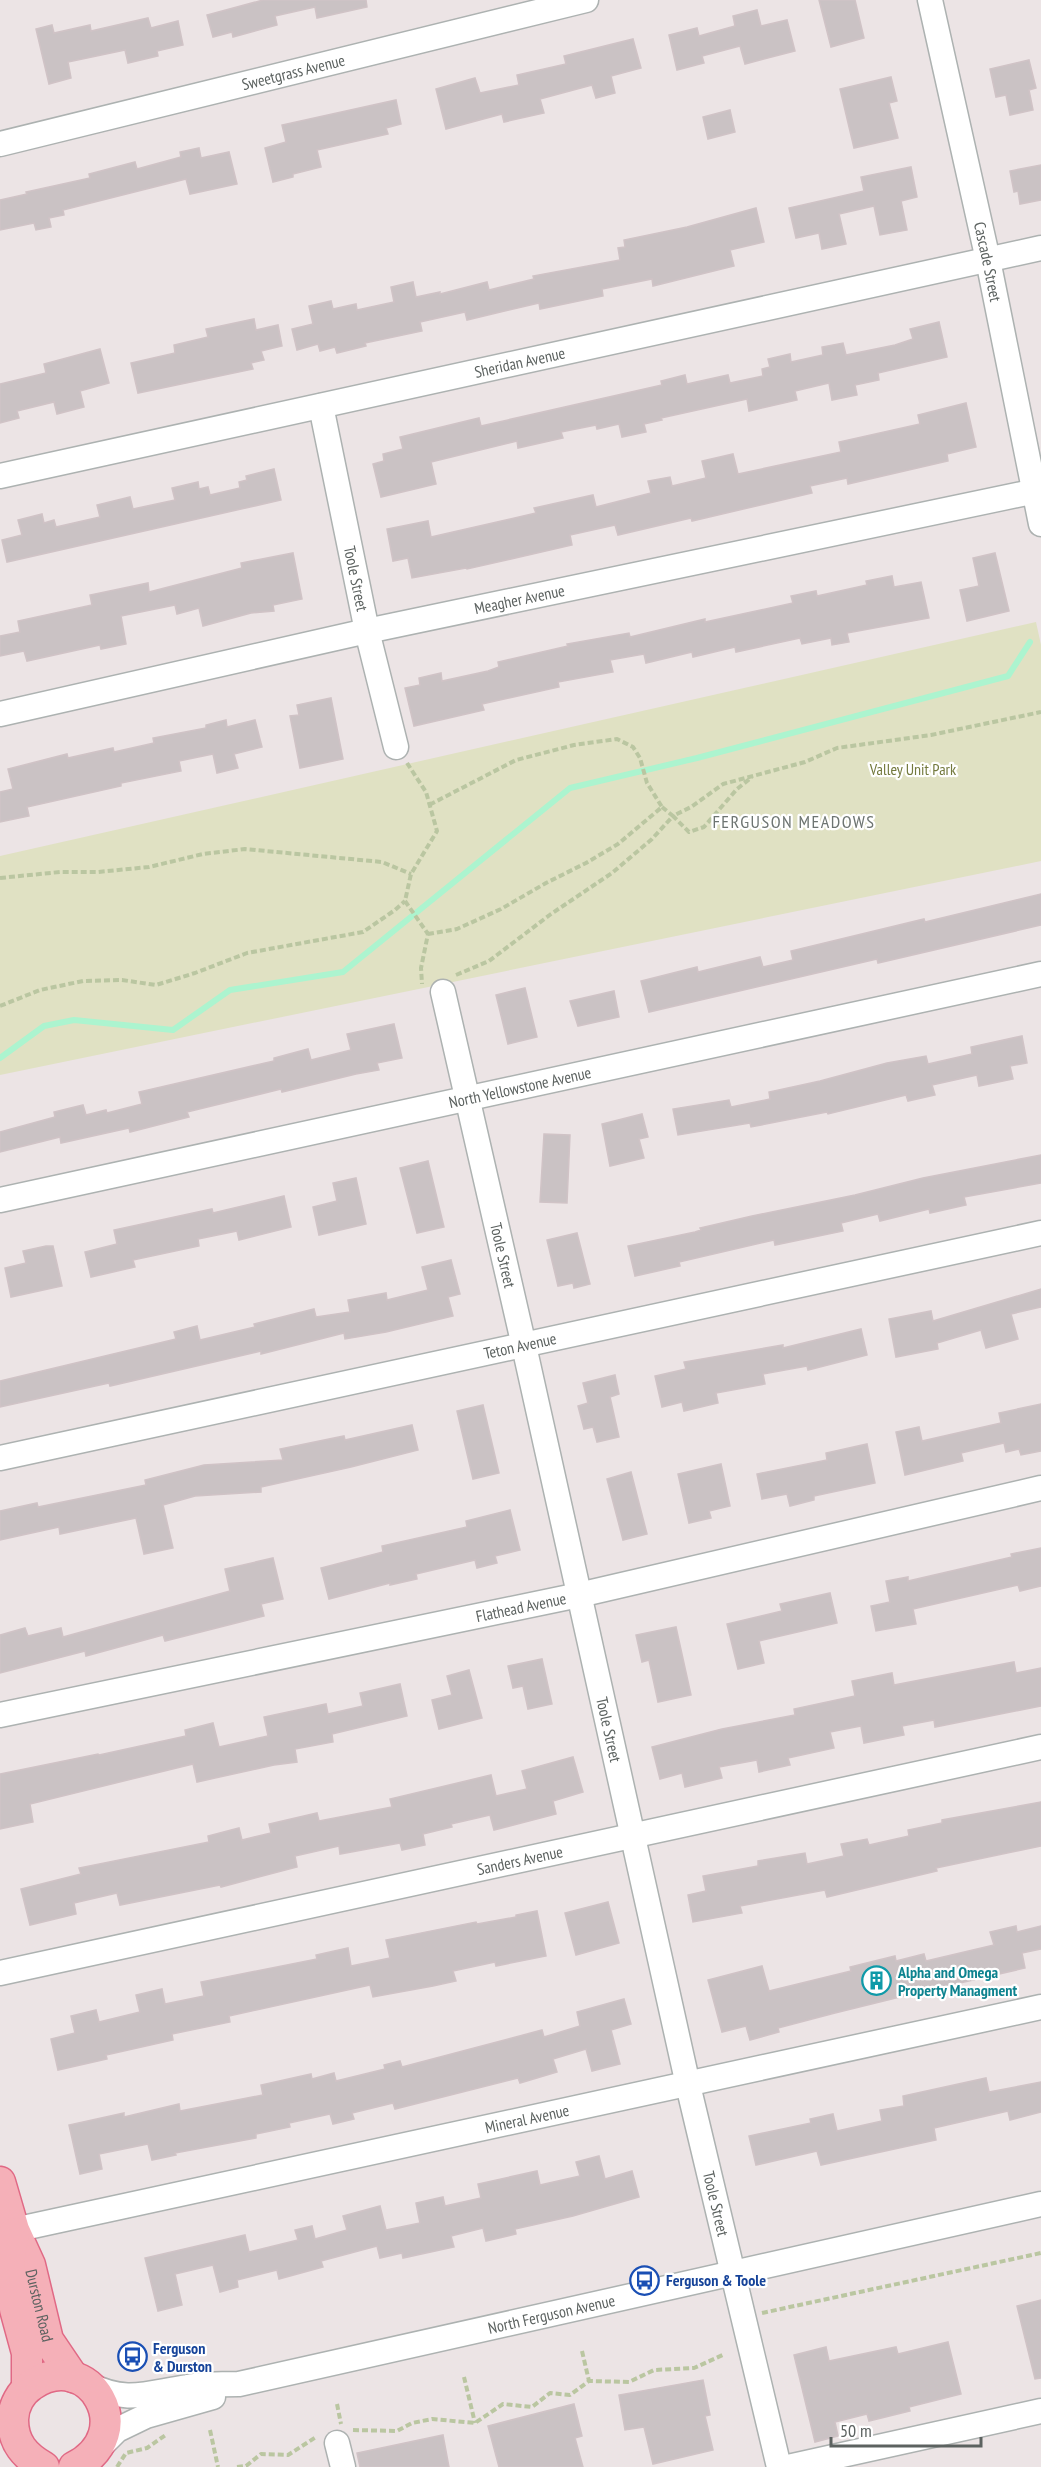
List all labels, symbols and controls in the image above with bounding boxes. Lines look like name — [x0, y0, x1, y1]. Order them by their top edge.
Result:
street label: Sweetgrass Avenue — [240, 50, 347, 94]
street label: Cascade Street — [970, 220, 1006, 304]
street label: Sheridan Avenue — [472, 343, 567, 382]
street label: Toole Street — [340, 544, 373, 613]
street label: Meagher Avenue — [473, 580, 566, 618]
park label: Valley Unit Park — [869, 759, 957, 779]
district label: FERGUSON MEADOWS — [712, 810, 876, 833]
street label: North Yellowstone Avenue — [447, 1062, 593, 1112]
street label: Toole Street — [486, 1221, 520, 1290]
street label: Teton Avenue — [482, 1328, 558, 1363]
street label: Flathead Avenue — [474, 1588, 568, 1626]
street label: Toole Street — [592, 1695, 626, 1765]
street label: Sanders Avenue — [475, 1841, 565, 1879]
place label: Alpha and Omega Property Managment — [897, 1962, 1017, 2000]
building icon: Alpha and Omega Property Managment — [861, 1965, 893, 1997]
street label: Mineral Avenue — [483, 2100, 571, 2137]
street label: Toole Street — [699, 2169, 734, 2239]
bus stop icon: Ferguson & Toole — [629, 2264, 661, 2296]
street label: Durston Road — [21, 2267, 58, 2344]
place label: Ferguson & Toole — [666, 2270, 766, 2290]
street label: North Ferguson Avenue — [486, 2290, 617, 2338]
place label: Ferguson & Durston — [153, 2338, 212, 2376]
bus stop icon: Ferguson & Durston — [116, 2341, 148, 2373]
scale bar — [831, 2410, 981, 2448]
text: 50 m — [840, 2419, 872, 2442]

